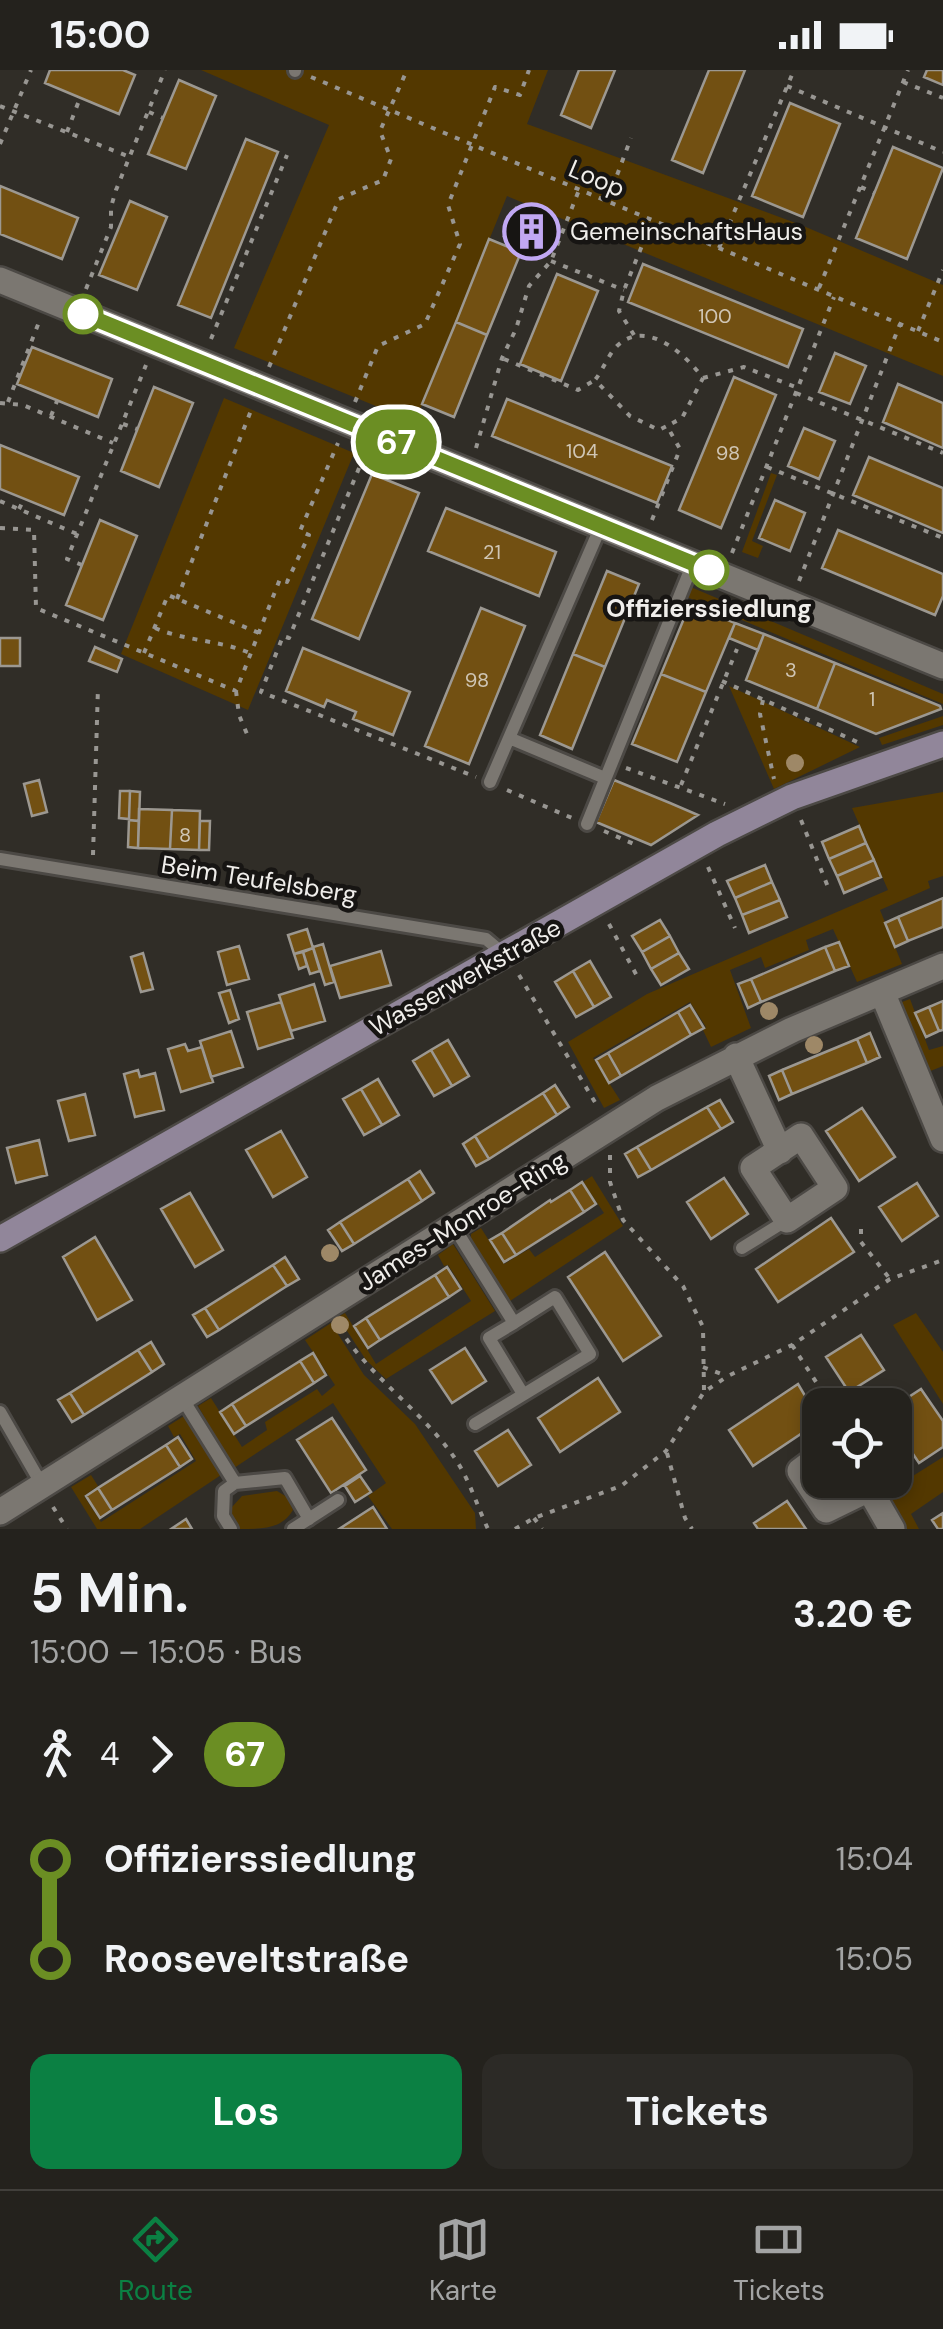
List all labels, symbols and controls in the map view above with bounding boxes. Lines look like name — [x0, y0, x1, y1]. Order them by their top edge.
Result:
text: 15:00 — [50, 10, 151, 60]
street label: Loop — [564, 152, 630, 205]
building icon: GemeinschaftsHaus — [501, 201, 561, 261]
place label: GemeinschaftsHaus — [570, 215, 803, 248]
unlabelled marker — [64, 295, 102, 333]
house number: 100 — [698, 303, 732, 329]
line badge: 67 — [351, 410, 441, 474]
text: 67 — [376, 419, 416, 465]
house number: 104 — [566, 438, 598, 464]
house number: 98 — [716, 440, 740, 466]
house number: 21 — [483, 539, 501, 565]
marker: Offizierssiedlung — [690, 551, 728, 589]
place label: Offizierssiedlung — [606, 592, 812, 625]
house number: 3 — [785, 657, 797, 683]
house number: 98 — [465, 667, 489, 693]
house number: 1 — [869, 686, 875, 712]
house number: 8 — [179, 822, 191, 848]
street label: Beim Teufelsberg — [159, 848, 359, 911]
street label: Wasserwerkstraße — [364, 911, 567, 1044]
street label: James-Monroe-Ring — [352, 1144, 573, 1299]
map controls — [802, 1388, 912, 1498]
button: locate — [802, 1388, 912, 1498]
text: 5 Min. — [30, 1557, 189, 1629]
text: 3.20 € — [793, 1589, 913, 1639]
text: 15:00 – 15:05 · Bus — [30, 1631, 303, 1673]
icon: walk — [30, 1727, 85, 1782]
icon: forward — [134, 1727, 189, 1782]
text: 67 — [224, 1731, 265, 1777]
text: 4 — [100, 1733, 119, 1775]
text: Offizierssiedlung — [104, 1834, 417, 1884]
text: 15:04 — [836, 1838, 913, 1880]
text: Rooseveltstraße — [104, 1934, 409, 1984]
text: 15:05 — [836, 1938, 913, 1980]
button: Los — [30, 2054, 462, 2169]
button: Tickets — [482, 2054, 913, 2169]
tab: Route — [118, 2212, 193, 2309]
tab: Karte — [429, 2212, 497, 2309]
tab: Tickets — [733, 2212, 825, 2309]

